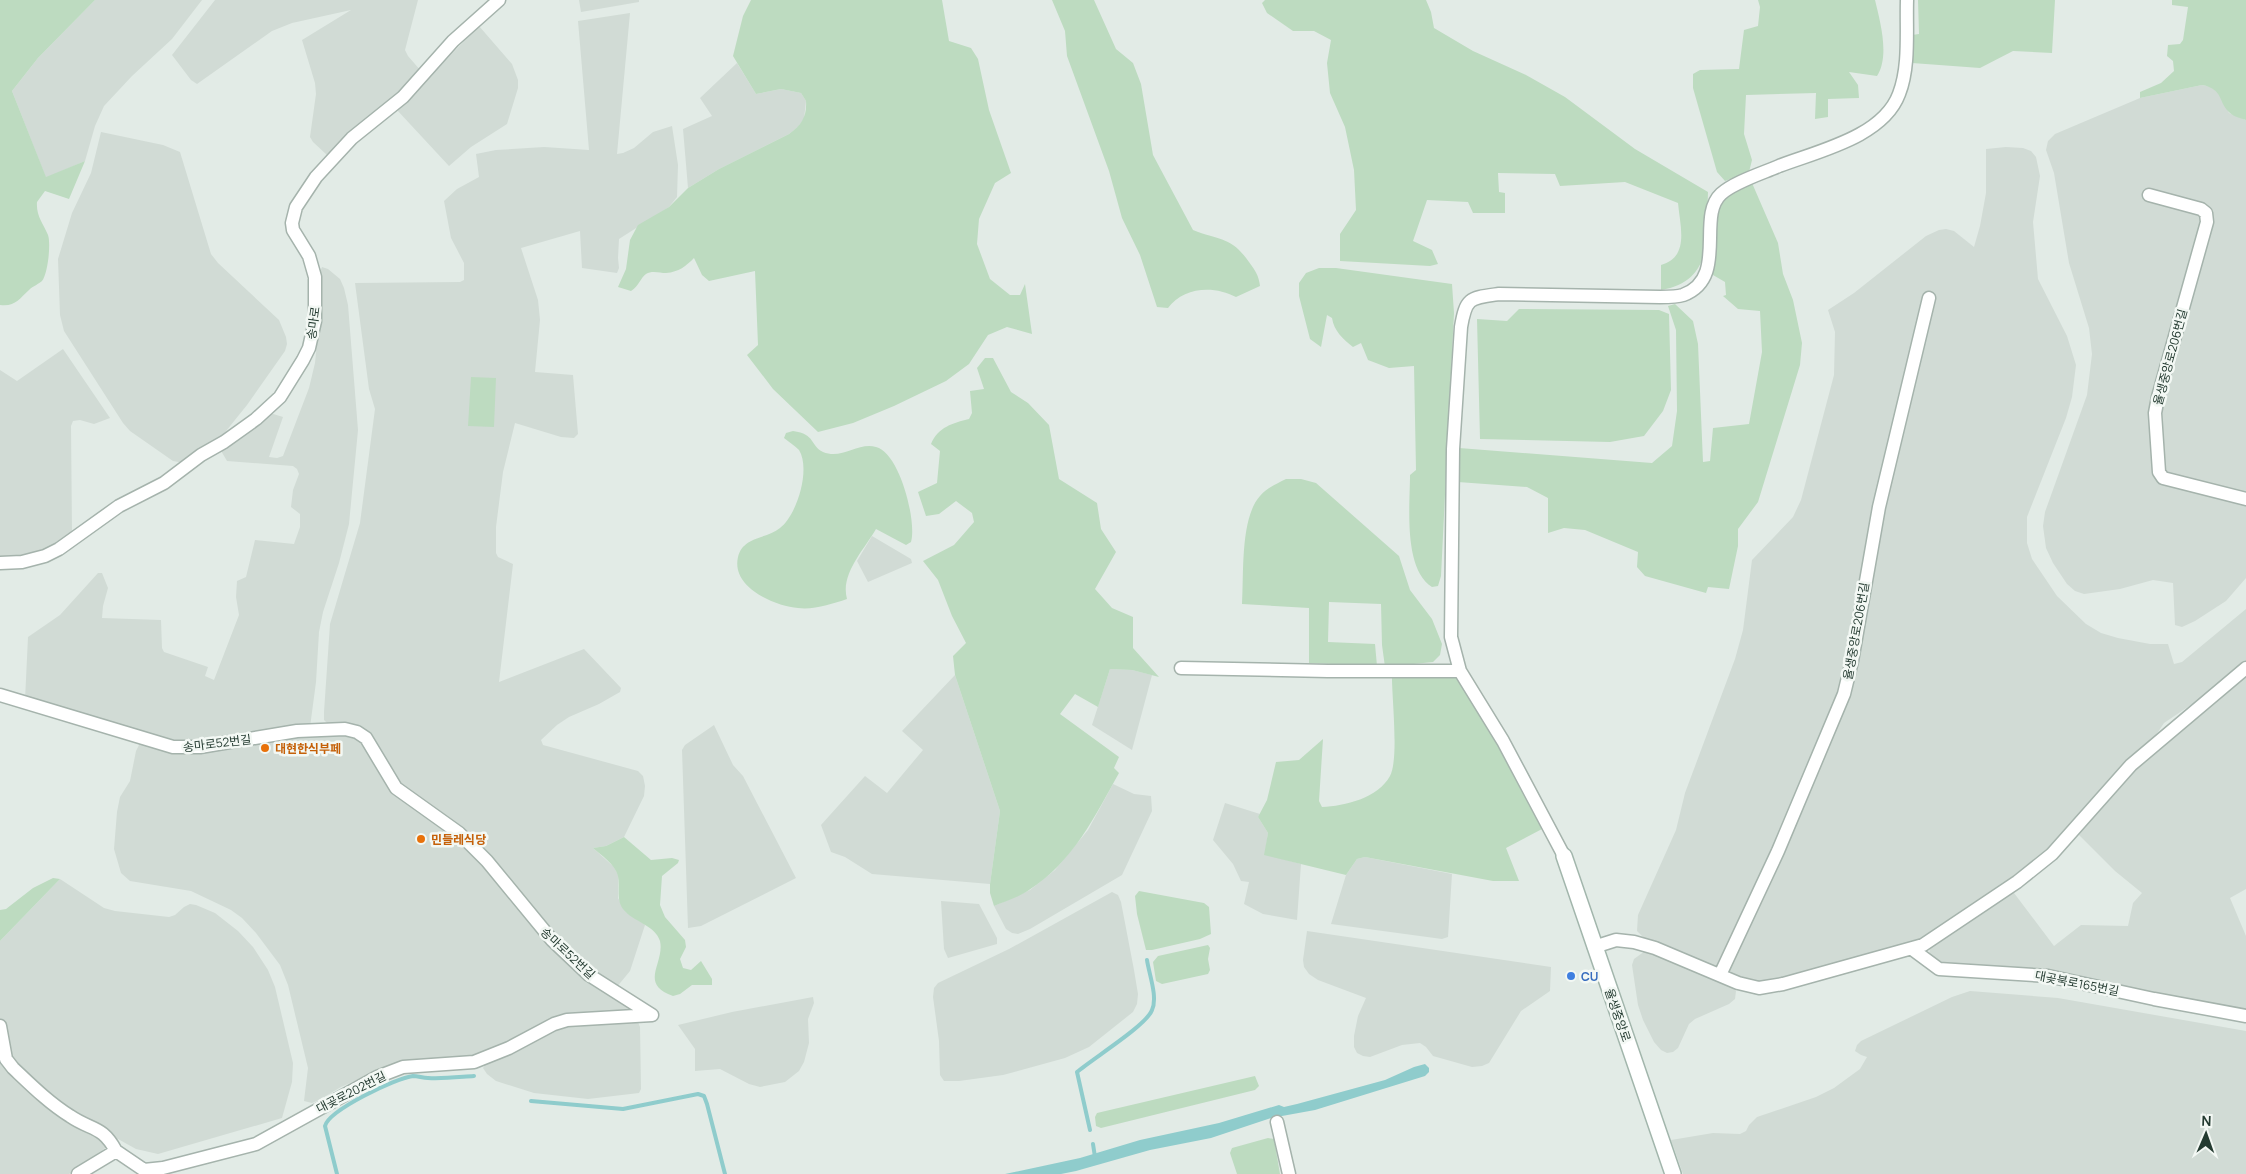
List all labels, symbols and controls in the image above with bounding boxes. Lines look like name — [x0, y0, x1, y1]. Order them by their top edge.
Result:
street label: 송마로 — [302, 305, 324, 341]
street label: 율생중앙로206번길 — [2149, 307, 2191, 407]
street label: 율생중앙로206번길 — [1839, 581, 1873, 681]
street label: 송마로52번길 — [182, 730, 252, 756]
place label: 대현한식부페 — [275, 740, 341, 757]
marker: 대현한식부페 — [259, 742, 271, 754]
place label: 민들레식당 — [431, 831, 486, 848]
marker: 민들레식당 — [415, 833, 427, 845]
street label: 송마로52번길 — [537, 923, 599, 983]
street label: 대곶북로165번길 — [2034, 967, 2120, 999]
place label: CU — [1581, 968, 1599, 985]
marker: CU — [1565, 970, 1577, 982]
street label: 율생중앙로 — [1601, 986, 1635, 1044]
street label: 대곶로202번길 — [313, 1067, 389, 1117]
north arrow — [2181, 1109, 2231, 1159]
text: N — [2201, 1111, 2212, 1130]

